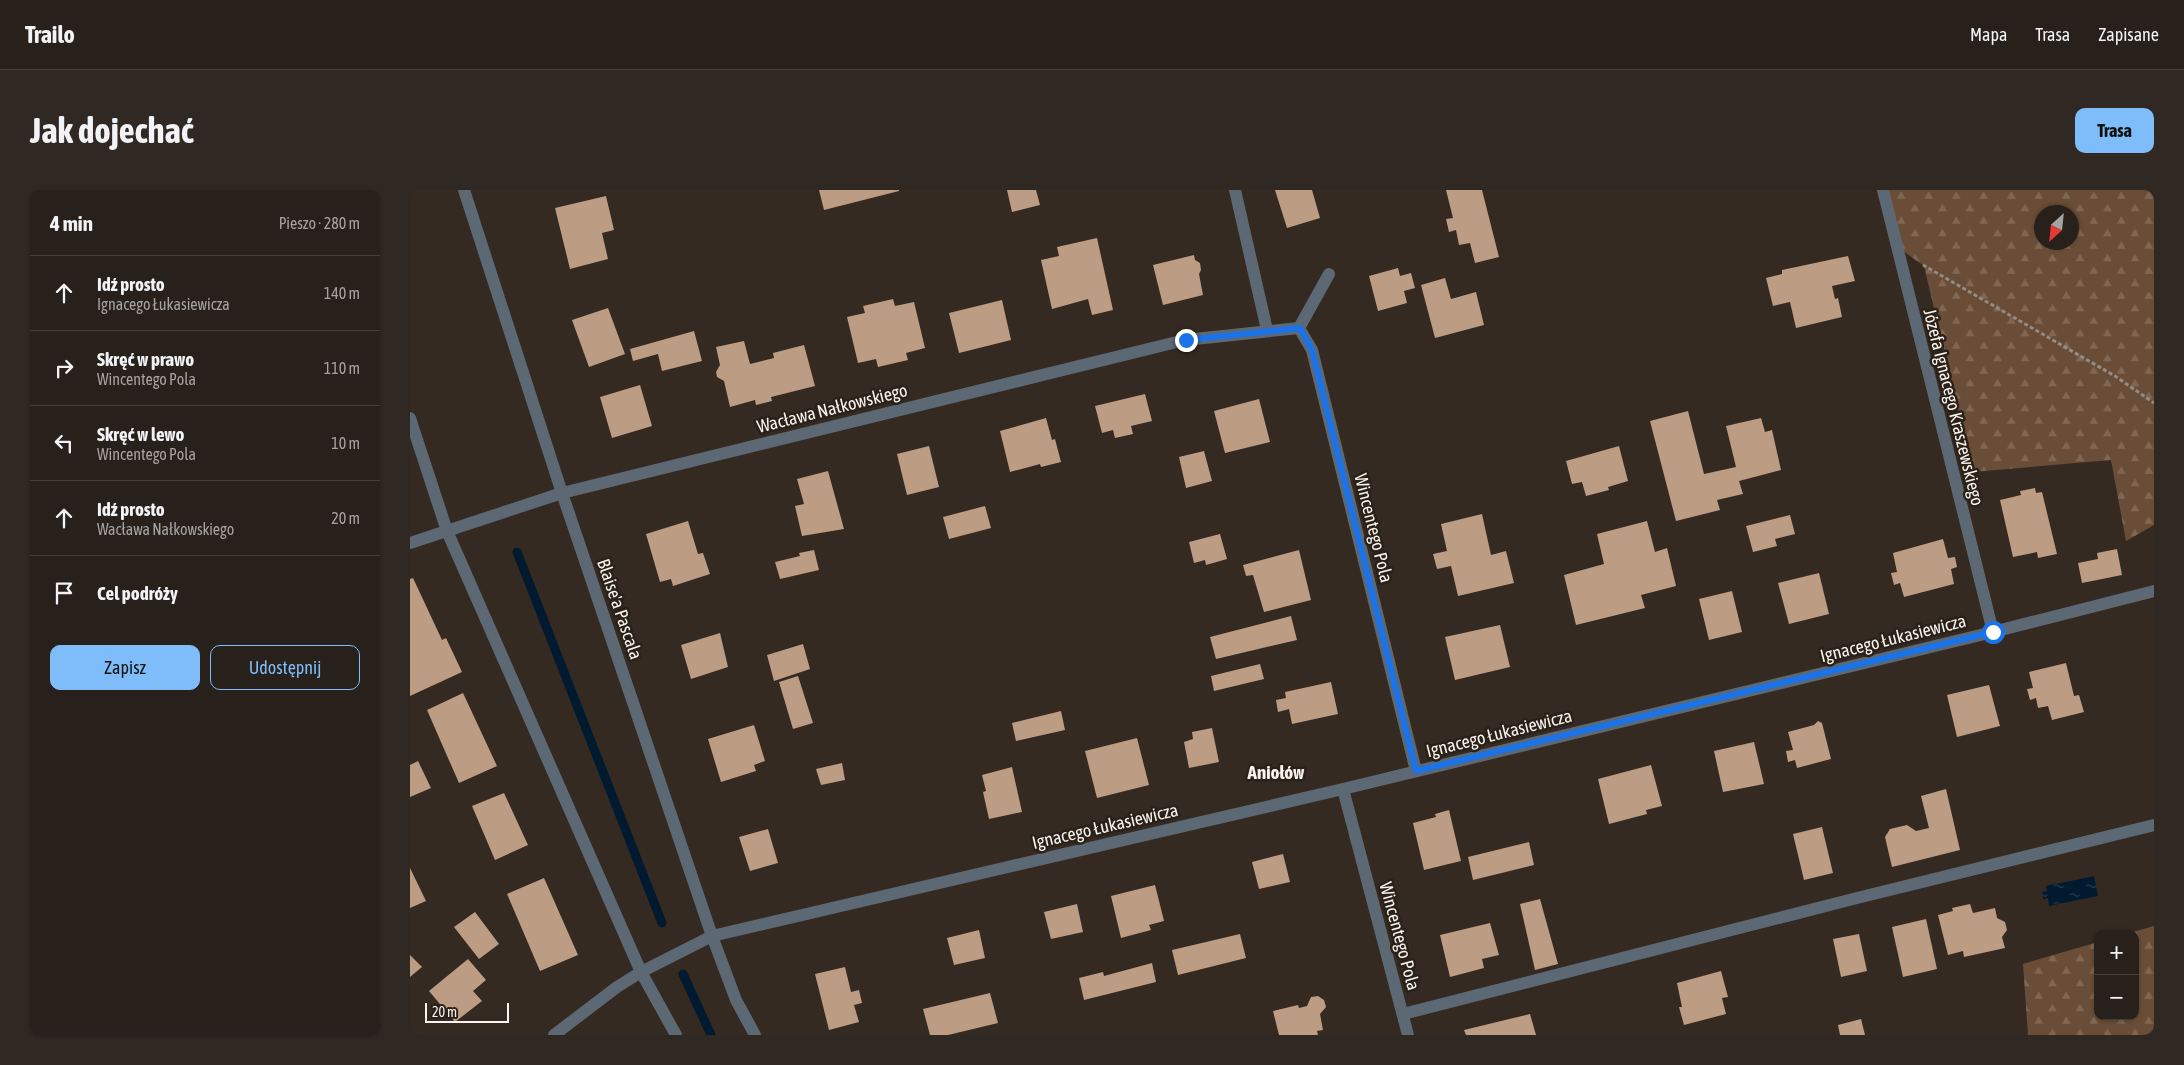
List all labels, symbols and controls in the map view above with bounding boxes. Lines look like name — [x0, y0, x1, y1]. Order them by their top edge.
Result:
text: Trailo — [25, 21, 75, 48]
text: Mapa — [1970, 24, 2007, 45]
text: Trasa — [2035, 24, 2070, 45]
text: Zapisane — [2098, 24, 2159, 45]
button: Trasa — [2075, 108, 2154, 153]
text: Jak dojechać — [30, 110, 194, 150]
north arrow — [2034, 205, 2079, 250]
text: 4 min — [50, 211, 93, 235]
text: Pieszo · 280 m — [279, 214, 360, 232]
text: Idź prosto — [97, 273, 165, 295]
icon: ahead — [50, 279, 78, 307]
text: 140 m — [324, 284, 360, 302]
text: Ignacego Łukasiewicza — [97, 295, 230, 313]
street label: Józefa Ignacego Kraszewskiego — [1919, 306, 1989, 508]
route end — [1175, 329, 1198, 352]
text: Skręć w prawo — [97, 348, 194, 370]
icon: right — [50, 354, 78, 382]
text: 110 m — [324, 359, 360, 377]
text: Wincentego Pola — [97, 370, 196, 388]
street label: Wacława Nałkowskiego — [755, 379, 909, 437]
text: Skręć w lewo — [97, 423, 184, 445]
icon: left — [50, 429, 78, 457]
text: 10 m — [331, 434, 360, 452]
text: Wincentego Pola — [97, 445, 196, 463]
street label: Wincentego Pola — [1350, 472, 1398, 584]
text: Idź prosto — [97, 498, 165, 520]
icon: ahead — [50, 504, 78, 532]
text: 20 m — [331, 509, 360, 527]
text: Wacława Nałkowskiego — [97, 520, 234, 538]
street label: Blaise'a Pascala — [593, 556, 647, 662]
icon: arrive — [50, 579, 78, 607]
text: Cel podróży — [97, 582, 178, 604]
street label: Ignacego Łukasiewicza — [1818, 610, 1968, 666]
route start — [1982, 621, 2005, 644]
button: Zapisz — [50, 645, 200, 690]
button: Udostępnij — [210, 645, 360, 690]
street label: Ignacego Łukasiewicza — [1424, 705, 1574, 761]
district label: Aniołów — [1247, 761, 1305, 783]
street label: Ignacego Łukasiewicza — [1030, 799, 1180, 853]
street label: Wincentego Pola — [1375, 880, 1425, 992]
map controls — [2094, 930, 2139, 1020]
button: + — [2094, 930, 2139, 975]
button: − — [2094, 975, 2139, 1020]
scale bar — [425, 1000, 509, 1023]
text: 20 m — [432, 1004, 457, 1020]

